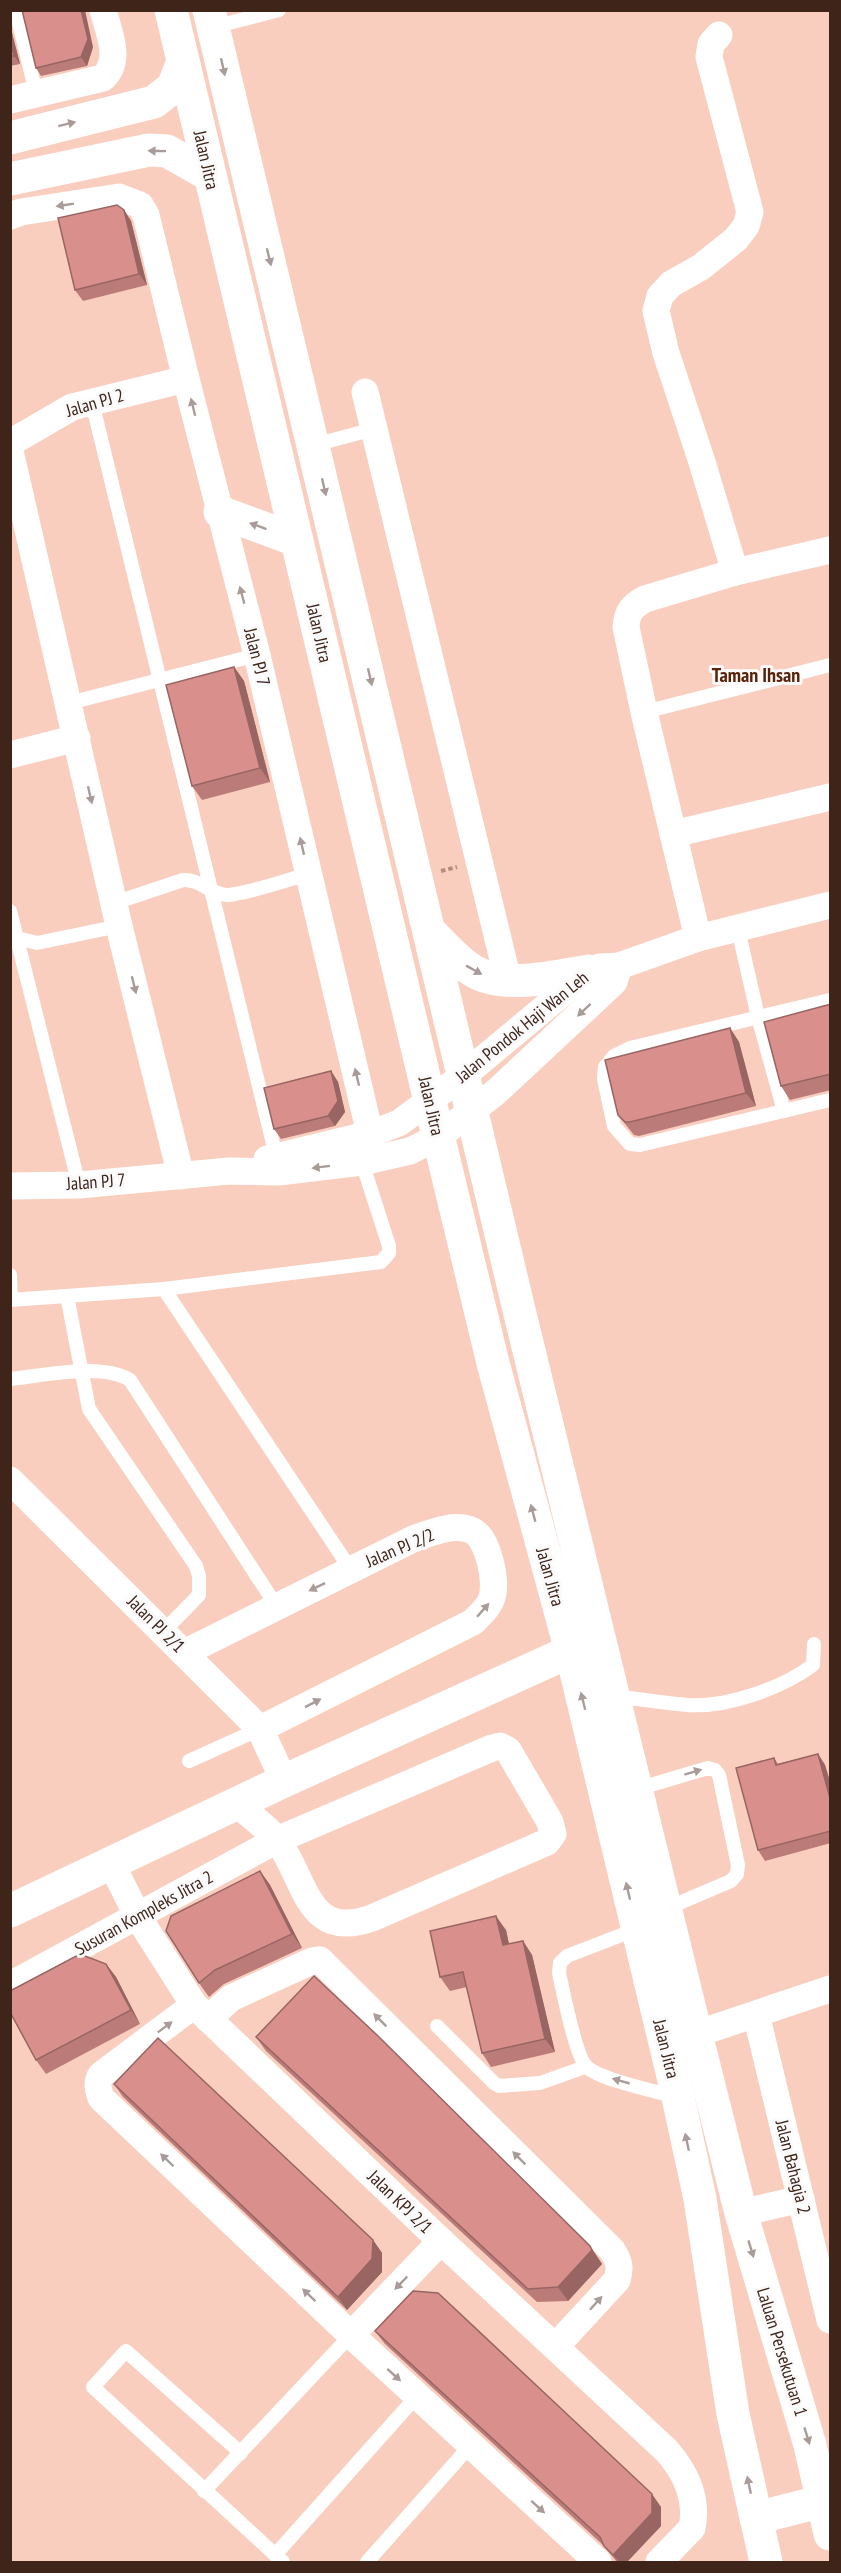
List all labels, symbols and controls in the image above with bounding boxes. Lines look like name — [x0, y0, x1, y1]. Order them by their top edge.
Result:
one-way arrow — [219, 58, 228, 77]
one-way arrow — [58, 119, 76, 128]
street label: Jalan Jitra — [188, 127, 224, 192]
one-way arrow — [148, 146, 167, 156]
one-way arrow — [55, 201, 74, 210]
one-way arrow — [264, 248, 274, 266]
street label: Jalan PJ 2 — [62, 383, 126, 422]
one-way arrow — [187, 397, 197, 416]
one-way arrow — [320, 478, 330, 497]
one-way arrow — [249, 520, 267, 530]
one-way arrow — [236, 586, 246, 605]
street label: Jalan Jitra — [301, 600, 337, 665]
street label: Jalan PJ 7 — [239, 624, 276, 688]
district label: Taman Ihsan — [712, 662, 800, 688]
one-way arrow — [365, 668, 375, 686]
one-way arrow — [86, 786, 95, 805]
one-way arrow — [297, 837, 307, 855]
one-way arrow — [466, 965, 483, 975]
street label: Jalan Pondok Haji Wan Leh — [450, 966, 593, 1088]
one-way arrow — [129, 976, 139, 994]
one-way arrow — [577, 1003, 591, 1017]
one-way arrow — [351, 1068, 361, 1086]
street label: Jalan Jitra — [413, 1073, 449, 1138]
one-way arrow — [312, 1162, 331, 1172]
street label: Jalan PJ 7 — [65, 1168, 126, 1195]
one-way arrow — [527, 1504, 537, 1522]
street label: Jalan PJ 2/2 — [361, 1523, 438, 1573]
street label: Jalan Jitra — [531, 1544, 570, 1609]
one-way arrow — [308, 1582, 325, 1591]
street label: Jalan PJ 2/1 — [122, 1589, 190, 1657]
one-way arrow — [476, 1603, 489, 1618]
one-way arrow — [578, 1692, 588, 1710]
one-way arrow — [304, 1698, 321, 1708]
one-way arrow — [684, 1767, 702, 1776]
street label: Susuran Kompleks Jitra 2 — [71, 1865, 217, 1960]
one-way arrow — [623, 1881, 633, 1900]
one-way arrow — [374, 2014, 388, 2028]
street label: Jalan Jitra — [648, 2016, 685, 2081]
one-way arrow — [156, 2021, 172, 2033]
one-way arrow — [612, 2076, 630, 2085]
street label: Jalan Bahagia 2 — [770, 2116, 816, 2216]
one-way arrow — [682, 2132, 691, 2151]
one-way arrow — [512, 2151, 526, 2165]
one-way arrow — [161, 2154, 175, 2168]
street label: Jalan KPJ 2/1 — [362, 2164, 438, 2238]
one-way arrow — [747, 2240, 756, 2258]
one-way arrow — [395, 2275, 408, 2290]
street label: Laluan Persekutuan 1 — [752, 2285, 813, 2419]
one-way arrow — [301, 2288, 316, 2302]
one-way arrow — [589, 2296, 602, 2311]
one-way arrow — [386, 2368, 401, 2381]
one-way arrow — [803, 2427, 812, 2445]
one-way arrow — [743, 2476, 753, 2494]
one-way arrow — [530, 2500, 545, 2514]

